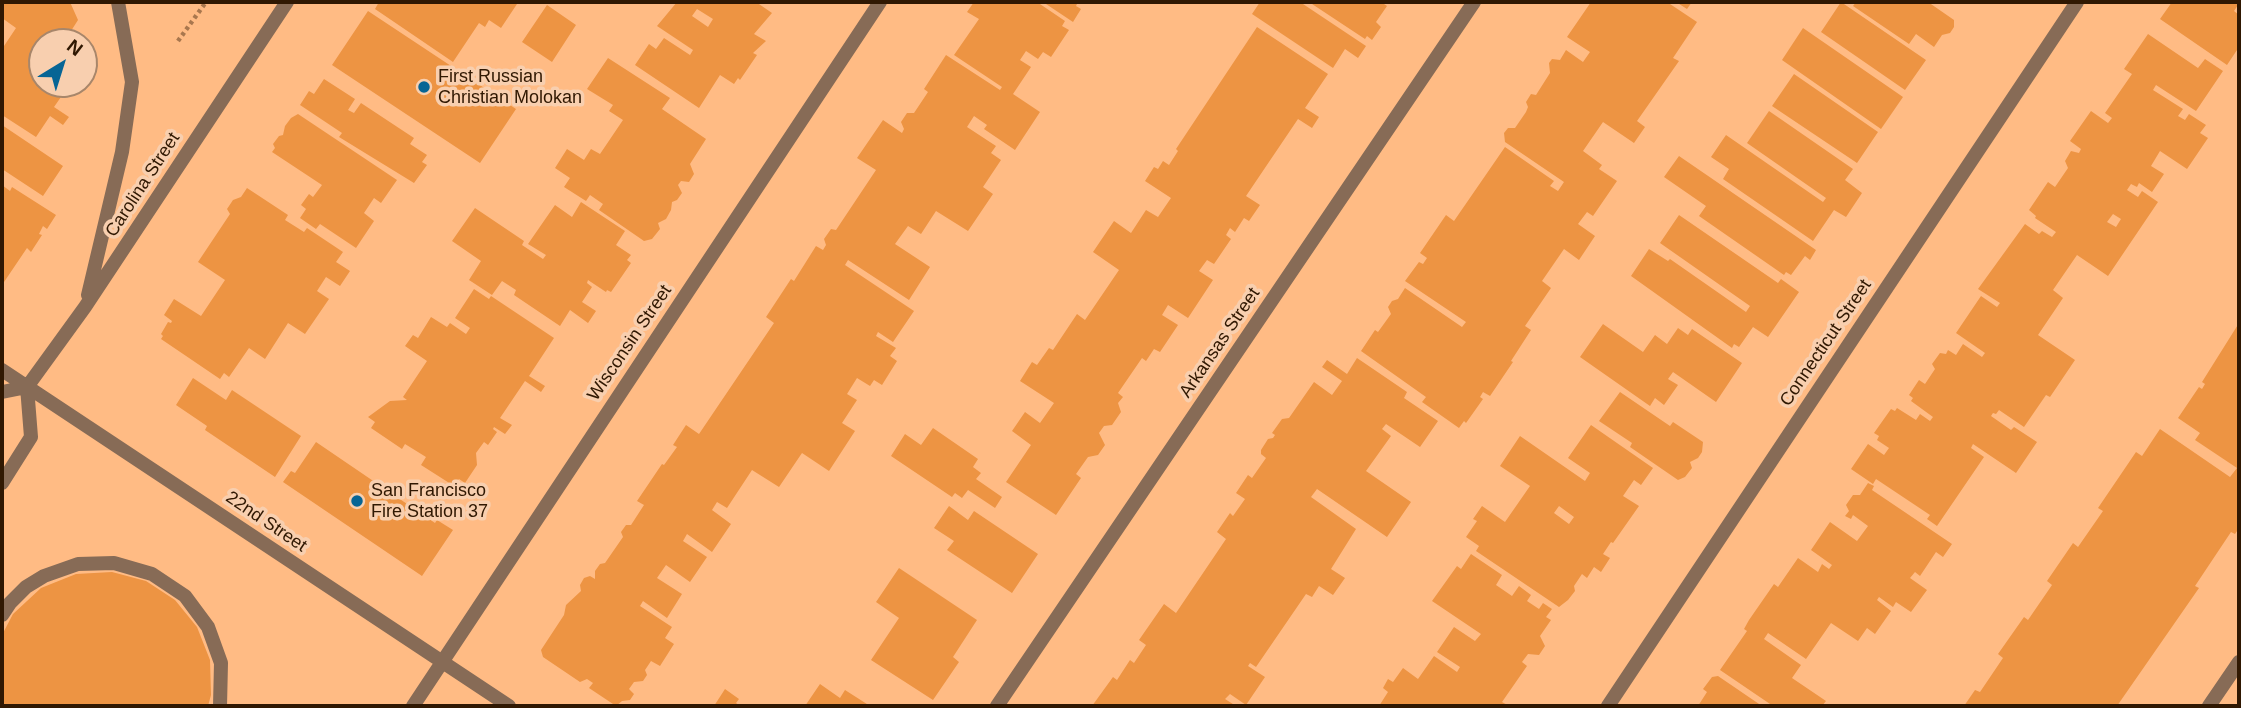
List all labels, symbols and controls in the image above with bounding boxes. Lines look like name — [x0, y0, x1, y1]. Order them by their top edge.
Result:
north arrow — [28, 28, 98, 98]
text: N — [63, 35, 87, 60]
place label: First Russian Christian Molokan — [438, 66, 582, 108]
marker: First Russian Christian Molokan — [416, 79, 432, 95]
street label: Carolina Street — [101, 129, 185, 241]
street label: Connecticut Street — [1776, 276, 1876, 410]
street label: Wisconsin Street — [583, 281, 677, 405]
street label: Arkansas Street — [1175, 284, 1265, 402]
place label: San Francisco Fire Station 37 — [371, 480, 488, 522]
street label: 22nd Street — [221, 487, 311, 557]
marker: San Francisco Fire Station 37 — [349, 493, 365, 509]

